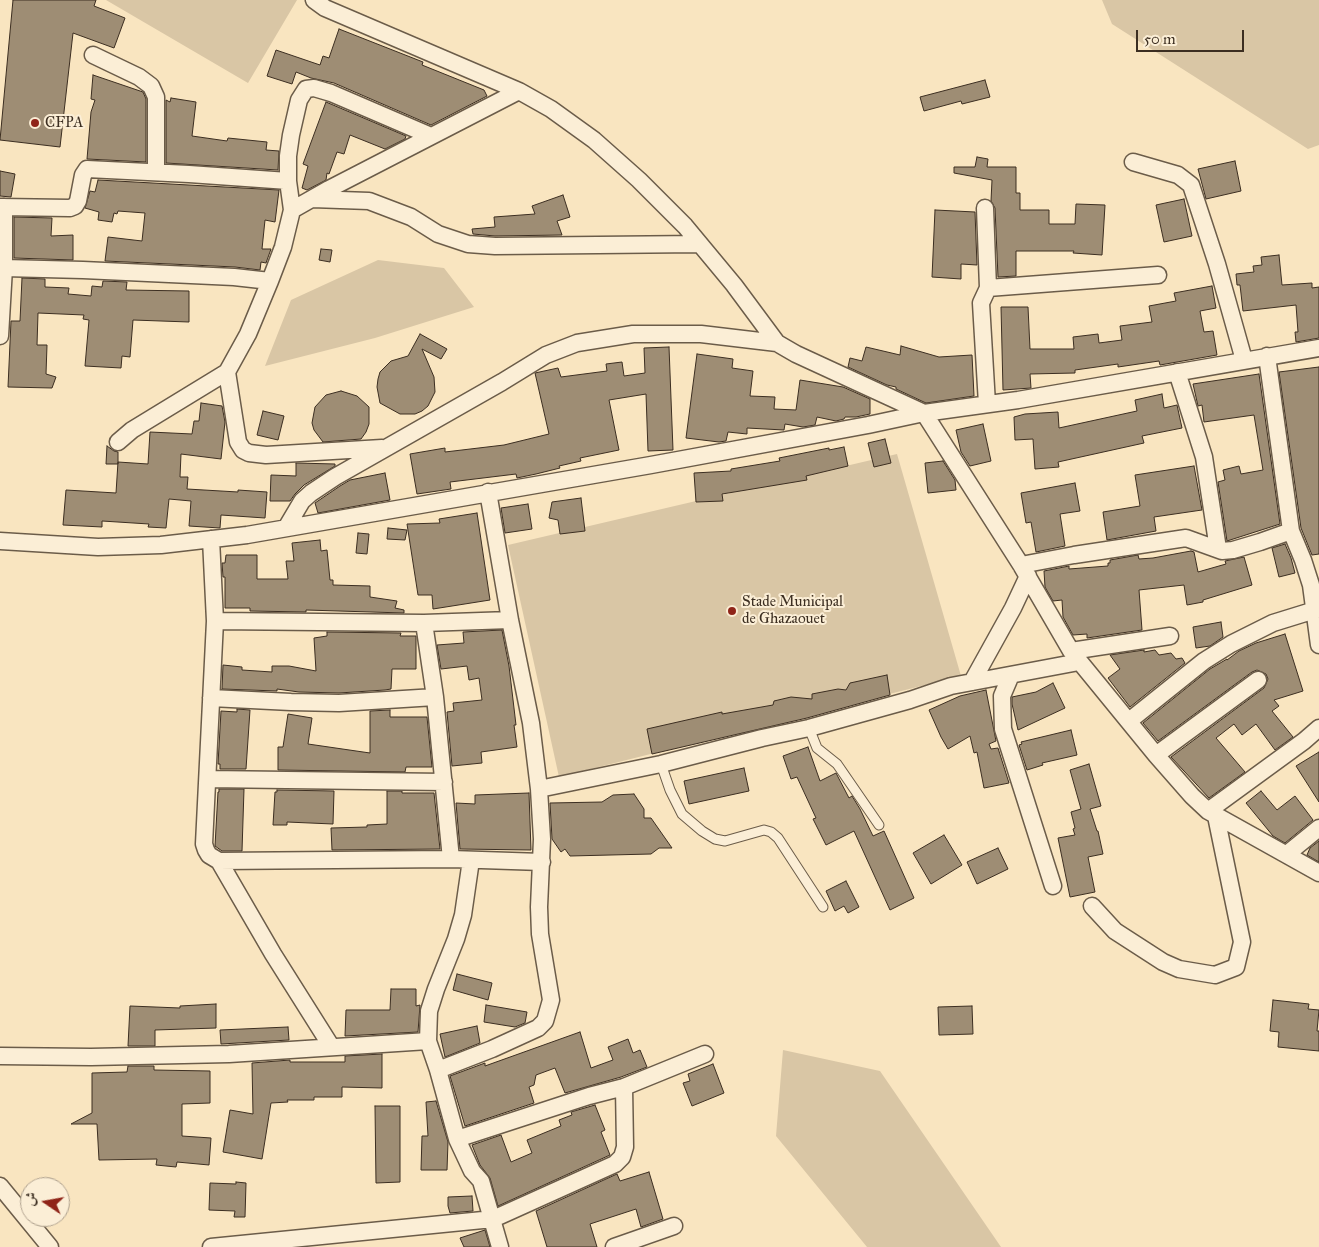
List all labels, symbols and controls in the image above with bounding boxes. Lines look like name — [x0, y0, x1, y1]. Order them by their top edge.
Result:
scale bar — [1139, 20, 1246, 52]
text: 50 m — [1144, 30, 1176, 48]
place label: CFPA — [45, 114, 83, 132]
marker: CFPA — [29, 117, 41, 129]
place label: Stade Municipal de Ghazaouet — [742, 593, 843, 628]
marker: Stade Municipal de Ghazaouet — [726, 605, 738, 617]
north arrow — [20, 1177, 70, 1227]
text: ش — [21, 1190, 41, 1208]

